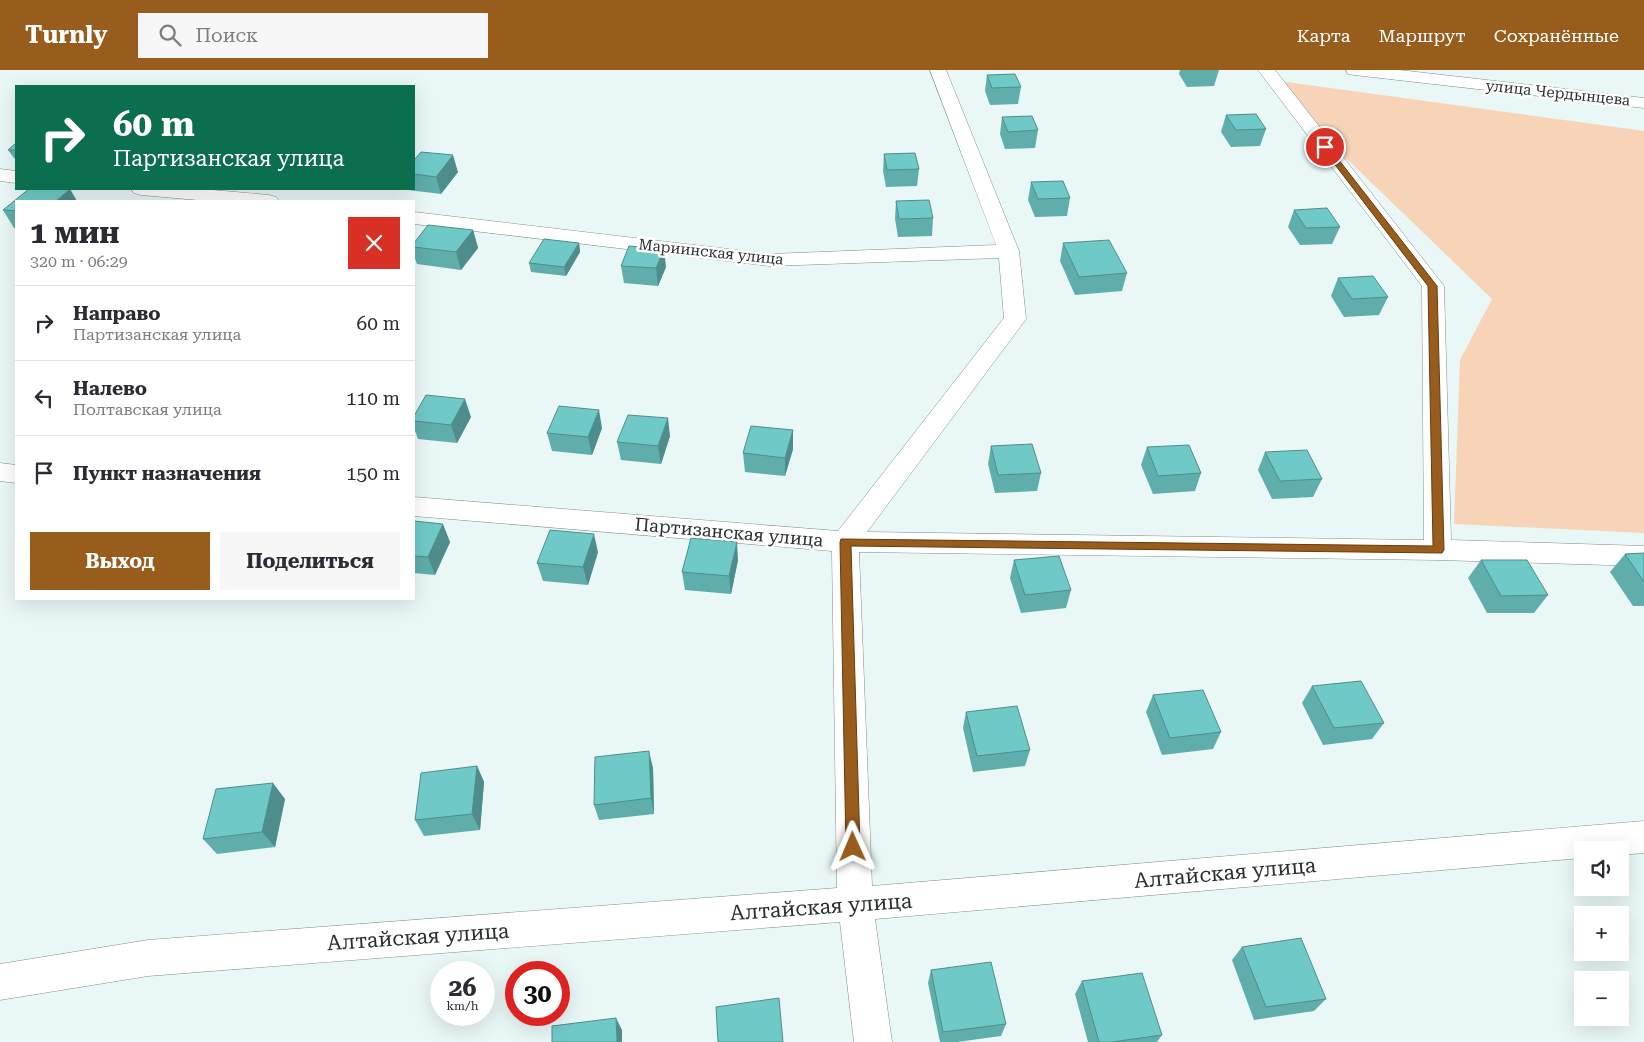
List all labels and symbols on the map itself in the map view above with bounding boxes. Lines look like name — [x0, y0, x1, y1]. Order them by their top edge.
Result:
street label: улица Чердынцева — [1485, 76, 1631, 110]
pin — [1304, 126, 1346, 168]
street label: Мариинская улица — [638, 235, 784, 269]
street label: Партизанская улица — [634, 513, 824, 551]
position arrow — [826, 820, 878, 872]
street label: Алтайская улица — [1133, 853, 1318, 893]
street label: Алтайская улица — [729, 889, 913, 925]
street label: Алтайская улица — [326, 919, 510, 955]
speed limit sign: 30 — [505, 961, 570, 1026]

